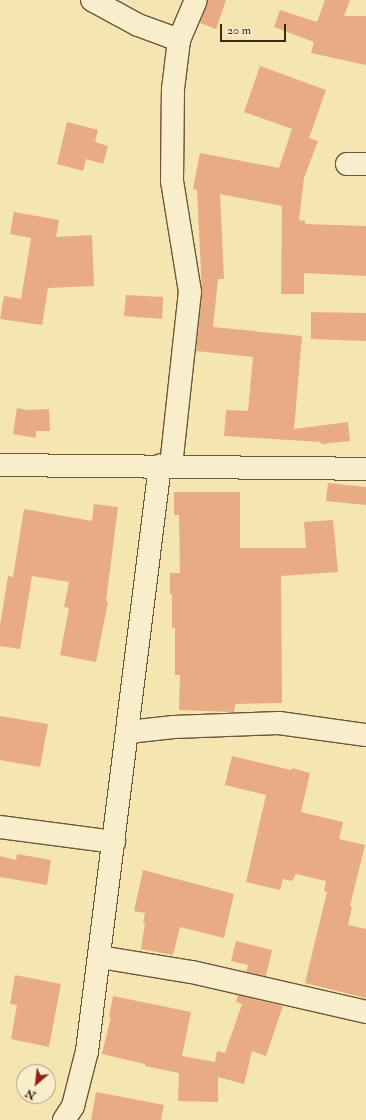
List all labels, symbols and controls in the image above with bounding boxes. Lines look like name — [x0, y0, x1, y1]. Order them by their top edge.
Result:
scale bar — [222, 16, 288, 42]
text: 20 m — [227, 23, 251, 38]
north arrow — [16, 1064, 56, 1104]
text: N — [23, 1086, 38, 1102]

